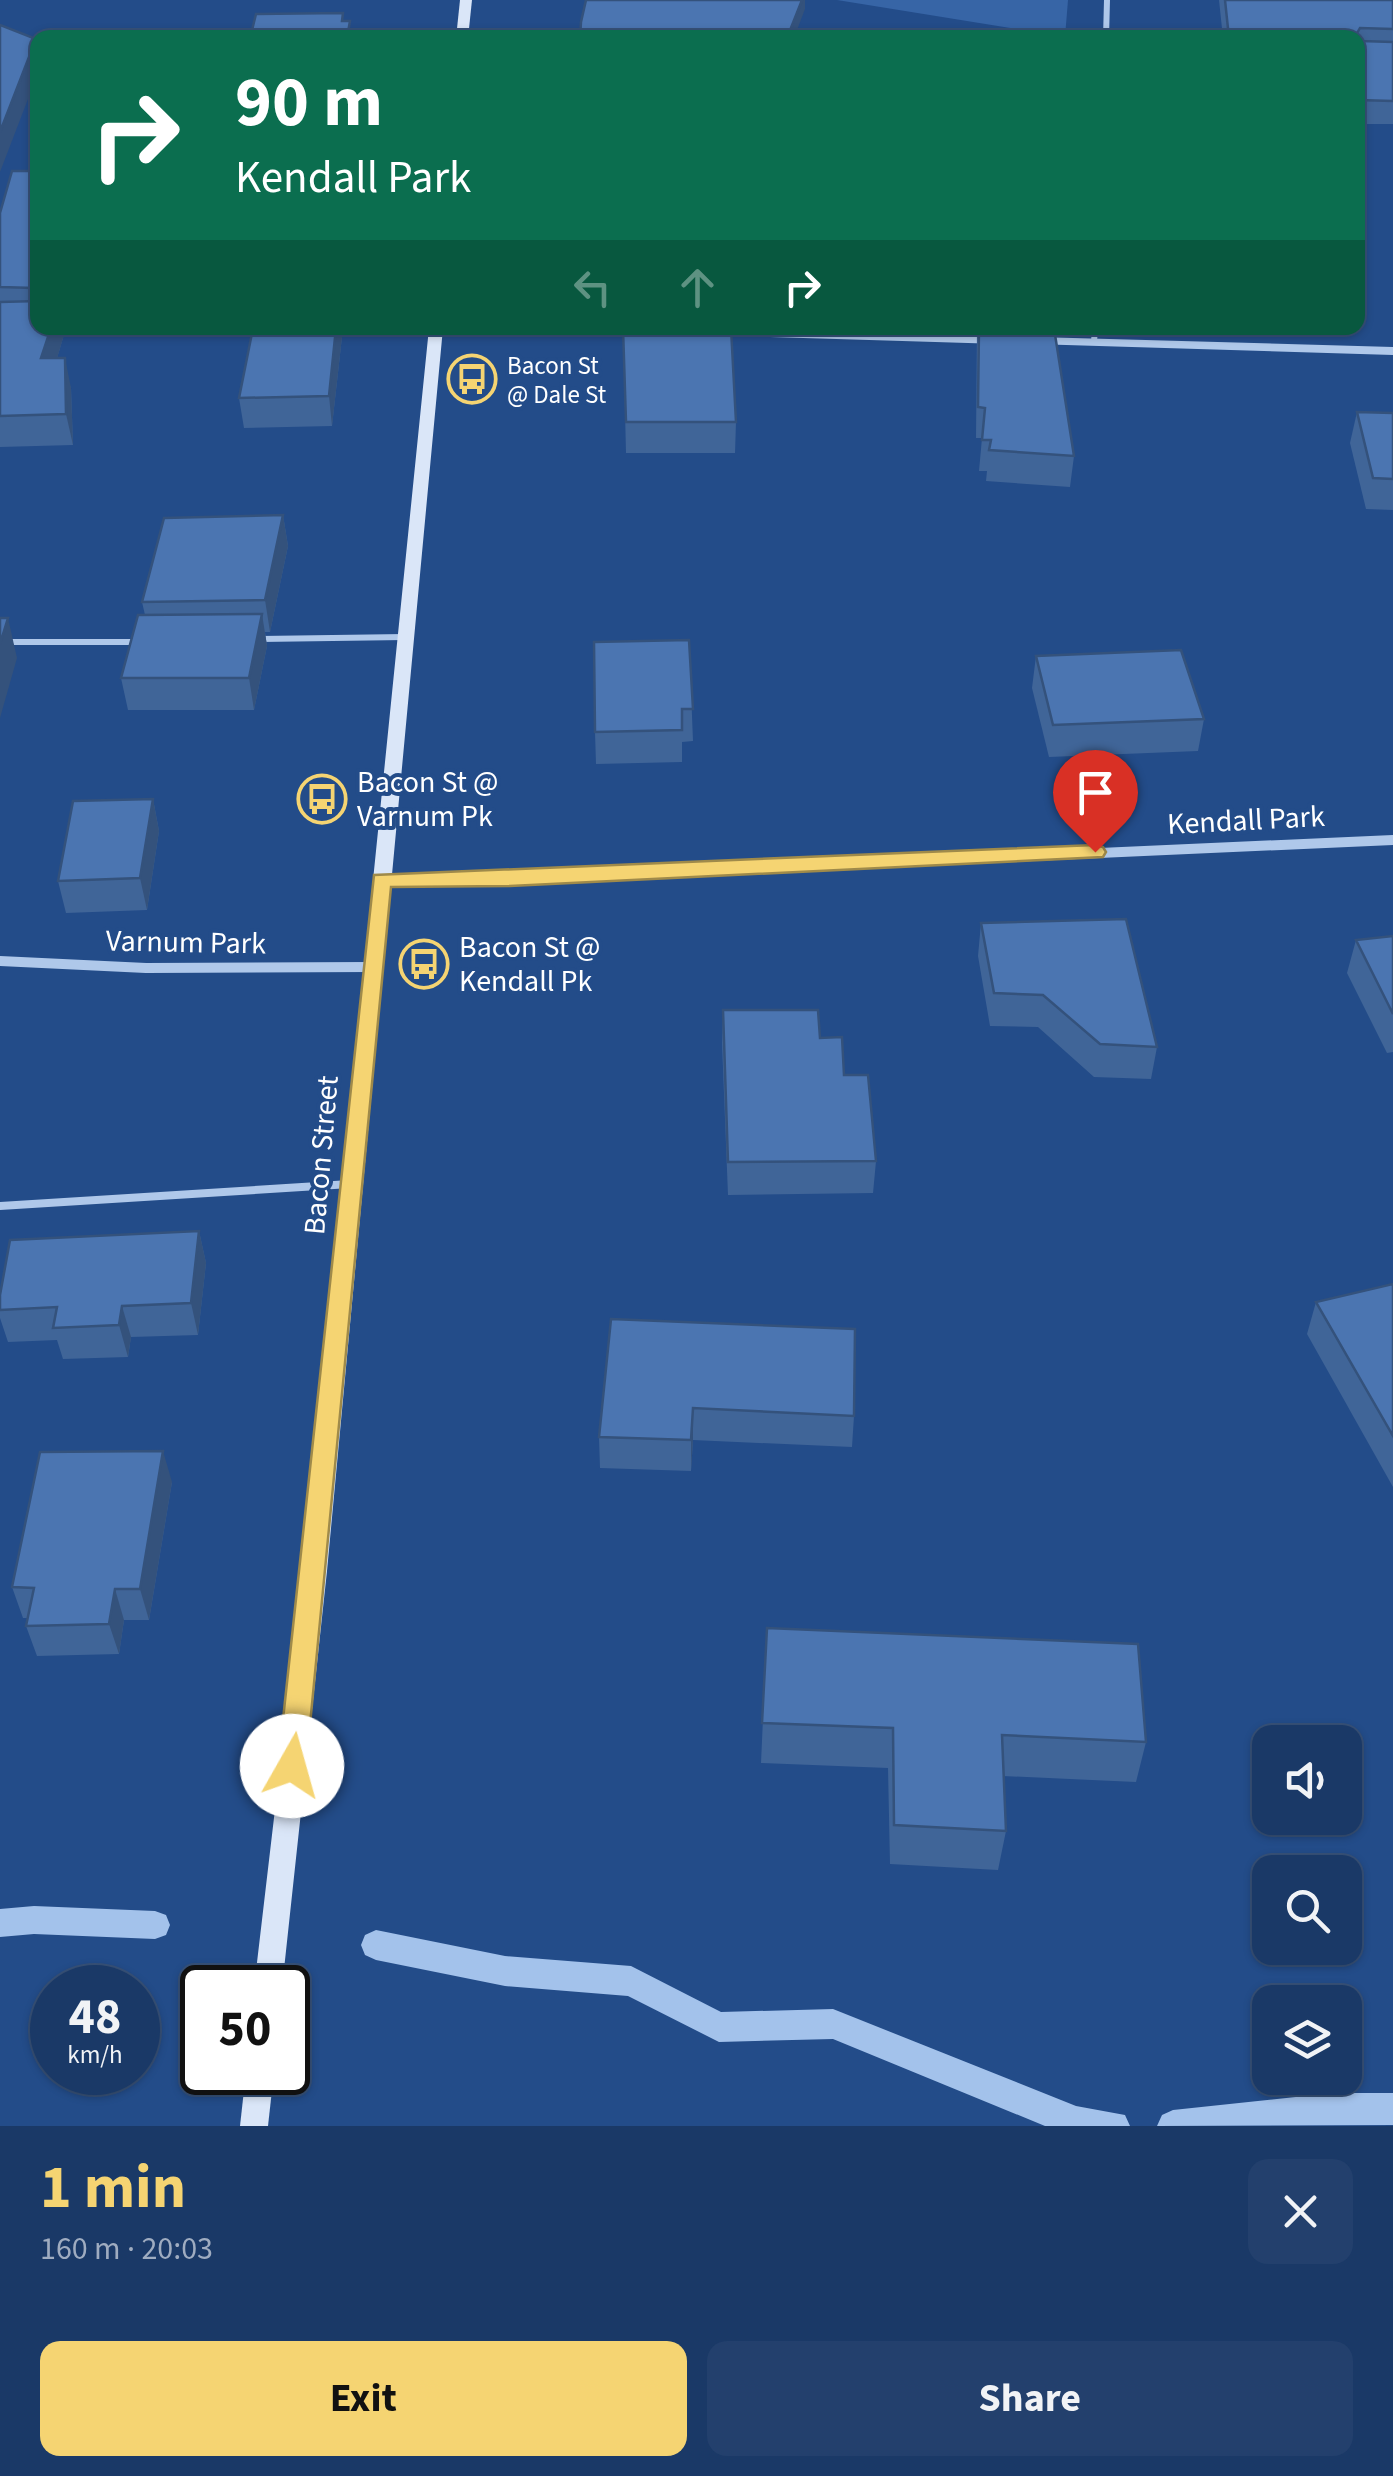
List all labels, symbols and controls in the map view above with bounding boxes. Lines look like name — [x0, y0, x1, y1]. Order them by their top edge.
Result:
text: 90 m — [235, 53, 383, 153]
icon: right — [70, 70, 200, 200]
text: Kendall Park — [235, 146, 471, 210]
icon: left — [565, 260, 620, 315]
icon: ahead — [670, 260, 725, 315]
icon: right — [775, 260, 830, 315]
place label: Bacon St @ Dale St — [507, 348, 607, 413]
bus stop icon: Bacon St @ Dale St — [446, 353, 498, 405]
pin — [1053, 750, 1138, 853]
place label: Bacon St @ Varnum Pk — [357, 761, 498, 838]
icon: arrive — [1068, 765, 1123, 820]
bus stop icon: Bacon St @ Varnum Pk — [296, 773, 348, 825]
street label: Kendall Park — [1166, 795, 1326, 846]
street label: Varnum Park — [106, 920, 266, 965]
place label: Bacon St @ Kendall Pk — [459, 926, 600, 1003]
bus stop icon: Bacon St @ Kendall Pk — [398, 938, 450, 990]
street label: Bacon Street — [293, 1074, 350, 1236]
position arrow — [240, 1714, 344, 1818]
map controls — [1252, 1725, 1362, 2095]
button: sound — [1252, 1725, 1362, 1835]
button: search — [1252, 1855, 1362, 1965]
speed limit sign: 50 — [180, 1965, 310, 2095]
text: 48 — [69, 1982, 121, 2053]
button: layers — [1252, 1985, 1362, 2095]
text: km/h — [67, 2037, 123, 2073]
text: 1 min — [40, 2146, 186, 2231]
button: close — [1248, 2159, 1353, 2264]
text: 160 m · 20:03 — [40, 2226, 213, 2272]
button: Exit — [40, 2341, 687, 2456]
button: Share — [707, 2341, 1353, 2456]

